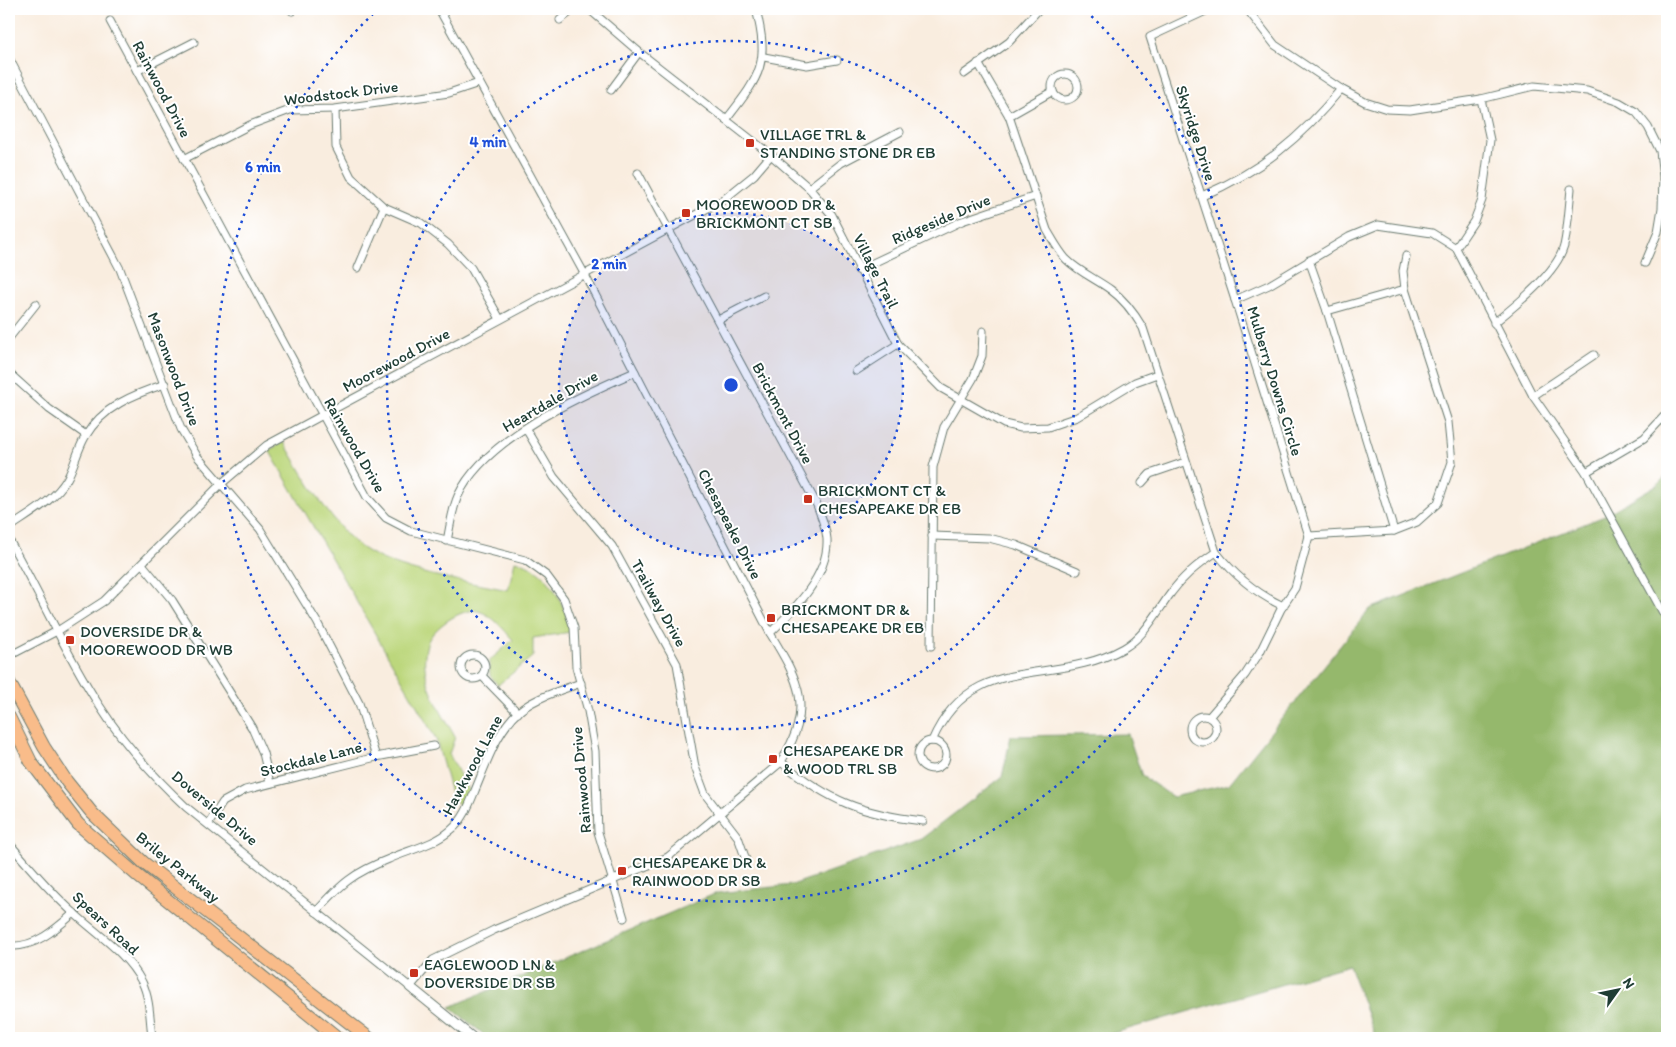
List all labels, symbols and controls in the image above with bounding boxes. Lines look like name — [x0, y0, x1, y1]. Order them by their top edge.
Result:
street label: Rainwood Drive — [129, 37, 196, 141]
street label: Woodstock Drive — [283, 77, 399, 109]
street label: Skyridge Drive — [1172, 83, 1220, 183]
place label: VILLAGE TRL & STANDING STONE DR EB — [760, 125, 936, 162]
text: 4 min — [470, 133, 507, 151]
marker: VILLAGE TRL & STANDING STONE DR EB — [744, 137, 756, 149]
text: 6 min — [245, 158, 282, 176]
street label: Ridgeside Drive — [889, 190, 993, 248]
place label: MOOREWOOD DR & BRICKMONT CT SB — [696, 195, 836, 232]
marker: MOOREWOOD DR & BRICKMONT CT SB — [680, 207, 692, 219]
street label: Village Trail — [849, 231, 903, 312]
text: 2 min — [591, 255, 628, 273]
street label: Mulberry Downs Circle — [1243, 304, 1307, 458]
street label: Masonwood Drive — [144, 309, 205, 429]
street label: Moorewood Drive — [339, 324, 453, 396]
street label: Brickmont Drive — [748, 359, 818, 467]
street label: Heartdale Drive — [499, 366, 602, 436]
centre of rings — [722, 376, 740, 394]
street label: Rainwood Drive — [320, 394, 390, 496]
street label: Chesapeake Drive — [694, 466, 766, 582]
place label: BRICKMONT CT & CHESAPEAKE DR EB — [818, 481, 961, 518]
marker: BRICKMONT CT & CHESAPEAKE DR EB — [802, 493, 814, 505]
street label: Trailway Drive — [627, 556, 691, 650]
place label: BRICKMONT DR & CHESAPEAKE DR EB — [781, 600, 924, 637]
marker: BRICKMONT DR & CHESAPEAKE DR EB — [765, 612, 777, 624]
place label: DOVERSIDE DR & MOOREWOOD DR WB — [80, 622, 233, 659]
marker: DOVERSIDE DR & MOOREWOOD DR WB — [64, 634, 76, 646]
street label: Hawkwood Lane — [438, 712, 506, 818]
street label: Rainwood Drive — [567, 726, 595, 834]
street label: Stockdale Lane — [258, 737, 364, 781]
place label: CHESAPEAKE DR & WOOD TRL SB — [783, 741, 904, 778]
marker: CHESAPEAKE DR & WOOD TRL SB — [767, 753, 779, 765]
street label: Doverside Drive — [168, 766, 262, 850]
street label: Briley Parkway — [132, 827, 224, 907]
place label: CHESAPEAKE DR & RAINWOOD DR SB — [632, 853, 767, 890]
marker: CHESAPEAKE DR & RAINWOOD DR SB — [616, 865, 628, 877]
street label: Spears Road — [69, 887, 144, 959]
place label: EAGLEWOOD LN & DOVERSIDE DR SB — [424, 955, 556, 992]
north arrow — [1594, 964, 1644, 1014]
marker: EAGLEWOOD LN & DOVERSIDE DR SB — [408, 967, 420, 979]
text: N — [1619, 975, 1638, 992]

